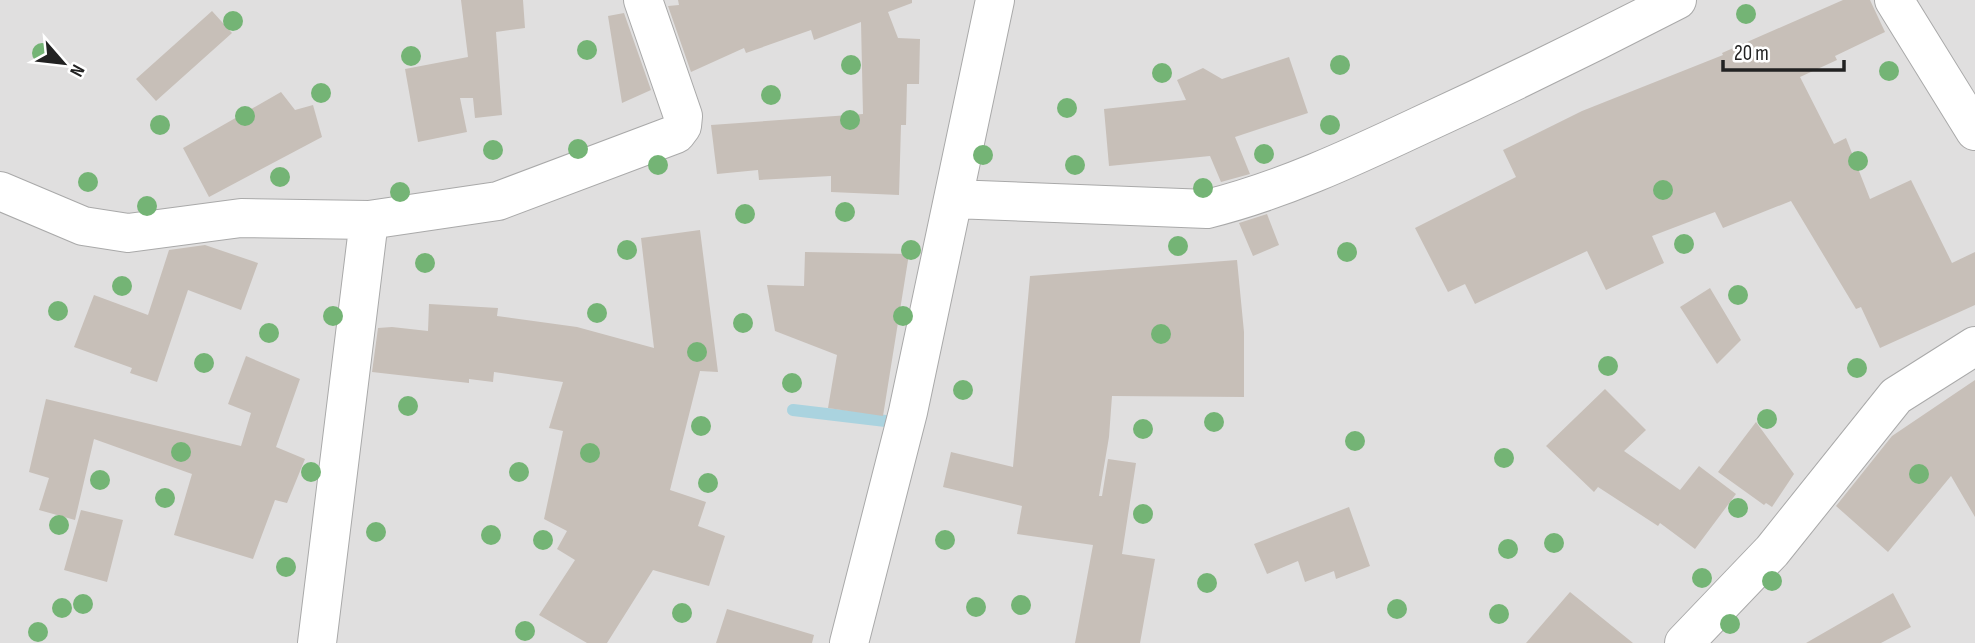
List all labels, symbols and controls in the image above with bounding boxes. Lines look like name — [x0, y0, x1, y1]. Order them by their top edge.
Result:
north arrow — [28, 28, 98, 98]
scale bar — [1723, 28, 1844, 72]
text: 20 m — [1734, 41, 1769, 66]
text: N — [64, 60, 89, 80]

